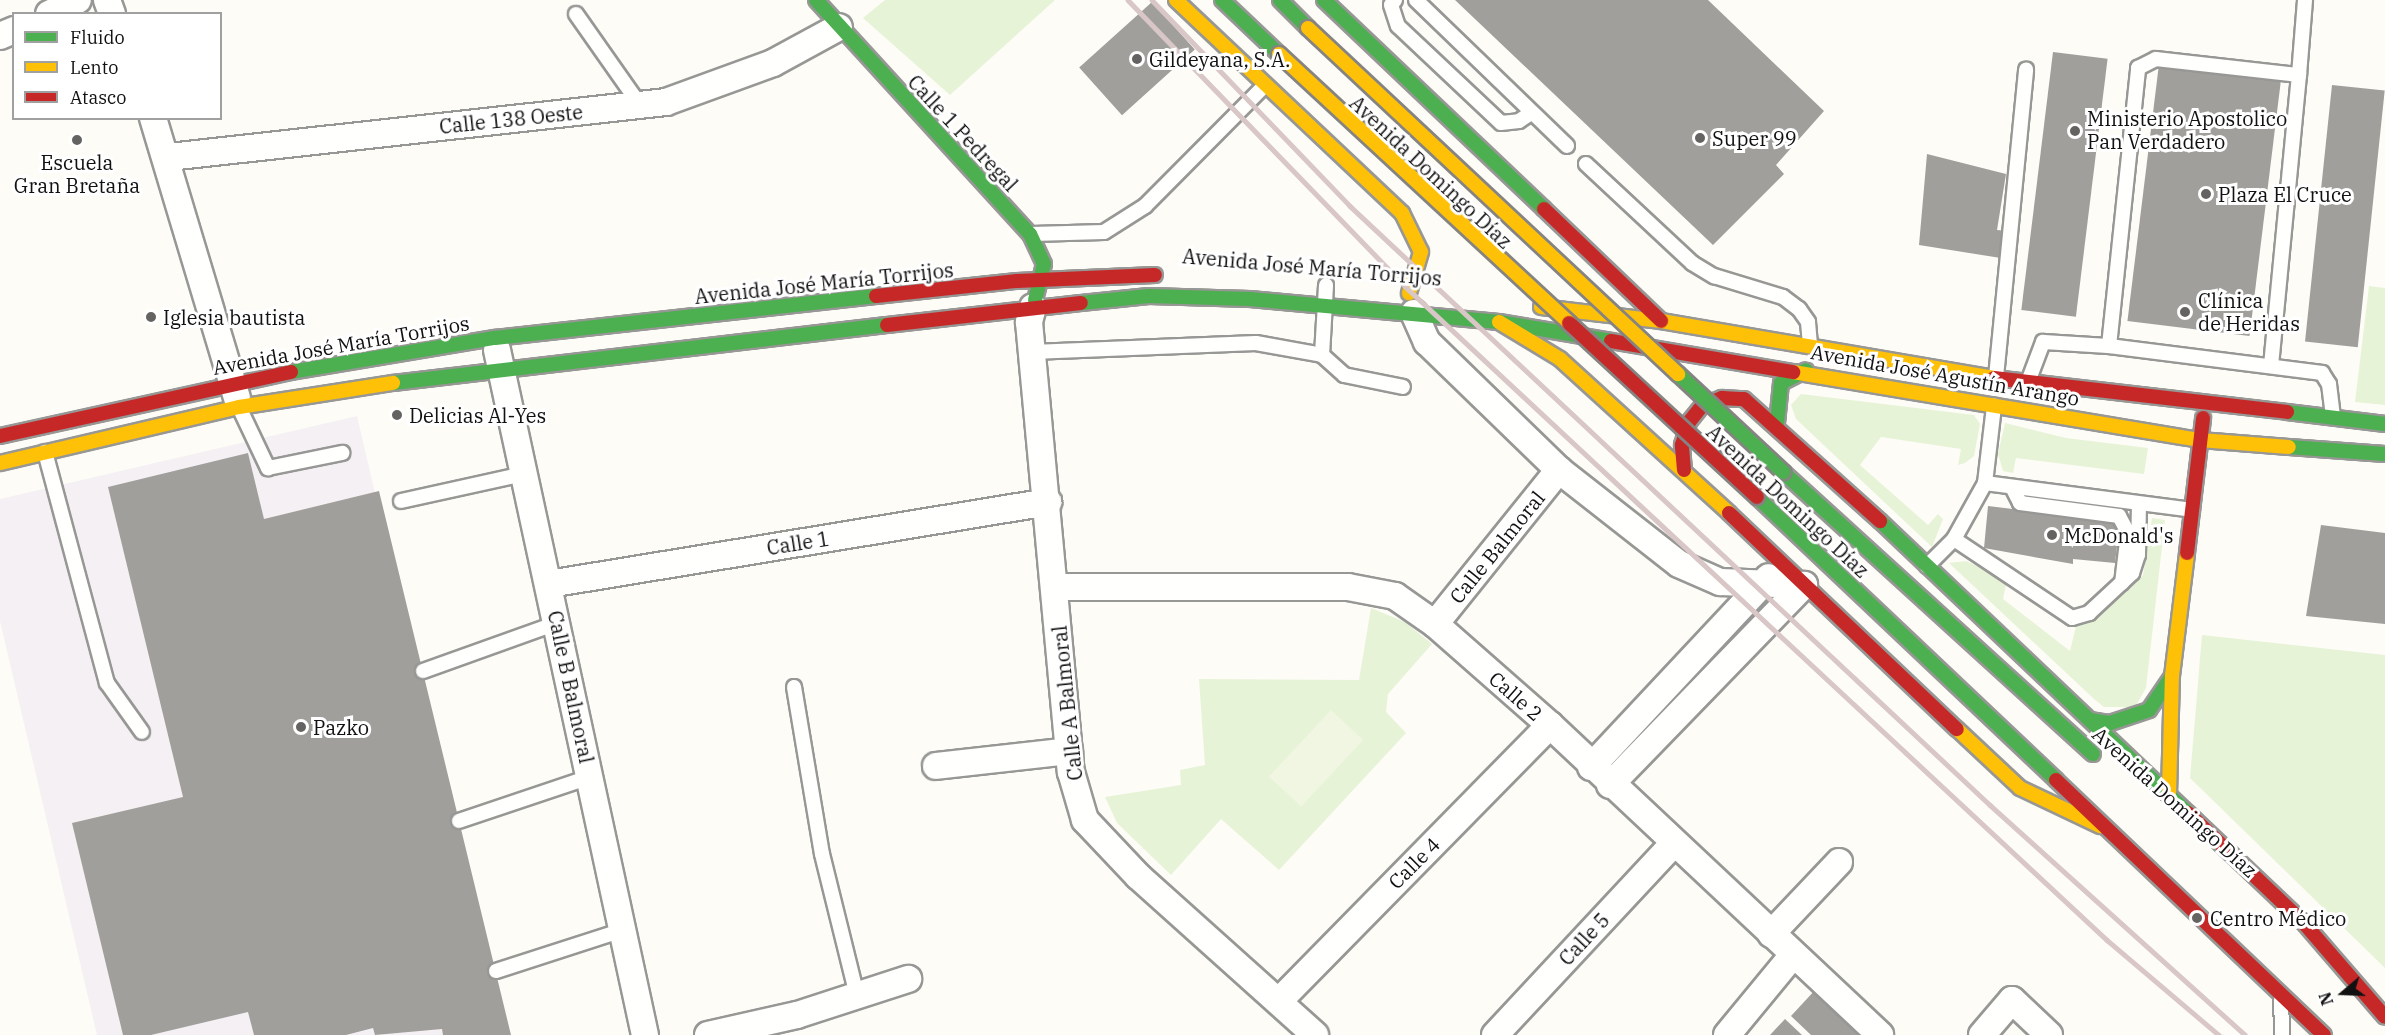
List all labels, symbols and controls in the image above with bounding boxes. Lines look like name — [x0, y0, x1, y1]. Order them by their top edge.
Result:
legend — [12, 12, 222, 120]
text: Fluido — [70, 26, 125, 49]
place label: Gildeyana, S.A. — [1149, 47, 1290, 71]
marker: Gildeyana, S.A. — [1130, 52, 1144, 66]
text: Lento — [70, 56, 118, 79]
street label: Calle 1 Pedregal — [903, 70, 1023, 196]
text: Atasco — [70, 86, 126, 109]
street label: Avenida Domingo Díaz — [1345, 91, 1517, 253]
street label: Calle 138 Oeste — [438, 100, 584, 138]
place label: Ministerio Apostolico Pan Verdadero — [2087, 107, 2287, 154]
marker: Ministerio Apostolico Pan Verdadero — [2068, 124, 2082, 138]
place label: Super 99 — [1712, 126, 1797, 150]
marker: Super 99 — [1693, 131, 1707, 145]
marker: Escuela Gran Bretaña — [70, 133, 84, 147]
place label: Escuela Gran Bretaña — [14, 150, 140, 197]
place label: Plaza El Cruce — [2218, 182, 2352, 206]
marker: Plaza El Cruce — [2199, 187, 2213, 201]
street label: Avenida José María Torrijos — [1181, 244, 1443, 290]
street label: Avenida José María Torrijos — [693, 257, 955, 309]
place label: Clínica de Heridas — [2198, 288, 2300, 335]
marker: Clínica de Heridas — [2176, 303, 2194, 321]
place label: Iglesia bautista — [163, 305, 305, 329]
marker: Iglesia bautista — [144, 310, 158, 324]
street label: Avenida José María Torrijos — [211, 311, 471, 379]
street label: Avenida José Agustín Arango — [1809, 340, 2081, 410]
place label: Delicias Al-Yes — [409, 403, 546, 427]
marker: Delicias Al-Yes — [390, 408, 404, 422]
street label: Avenida Domingo Díaz — [1702, 420, 1874, 582]
street label: Calle Balmoral — [1444, 486, 1550, 608]
place label: McDonald's — [2064, 523, 2174, 547]
street label: Calle 1 — [765, 526, 831, 560]
marker: McDonald's — [2045, 528, 2059, 542]
street label: Calle B Balmoral — [543, 608, 599, 766]
street label: Calle A Balmoral — [1047, 624, 1087, 782]
street label: Calle 2 — [1484, 666, 1548, 726]
place label: Pazko — [313, 715, 369, 739]
marker: Pazko — [294, 720, 308, 734]
street label: Avenida Domingo Díaz — [2088, 722, 2262, 882]
street label: Calle 4 — [1383, 832, 1445, 894]
place label: Centro Médico — [2210, 906, 2346, 930]
street label: Calle 5 — [1554, 908, 1614, 970]
marker: Centro Médico — [2188, 909, 2206, 927]
north arrow — [2313, 963, 2373, 1023]
text: N — [2314, 990, 2337, 1008]

